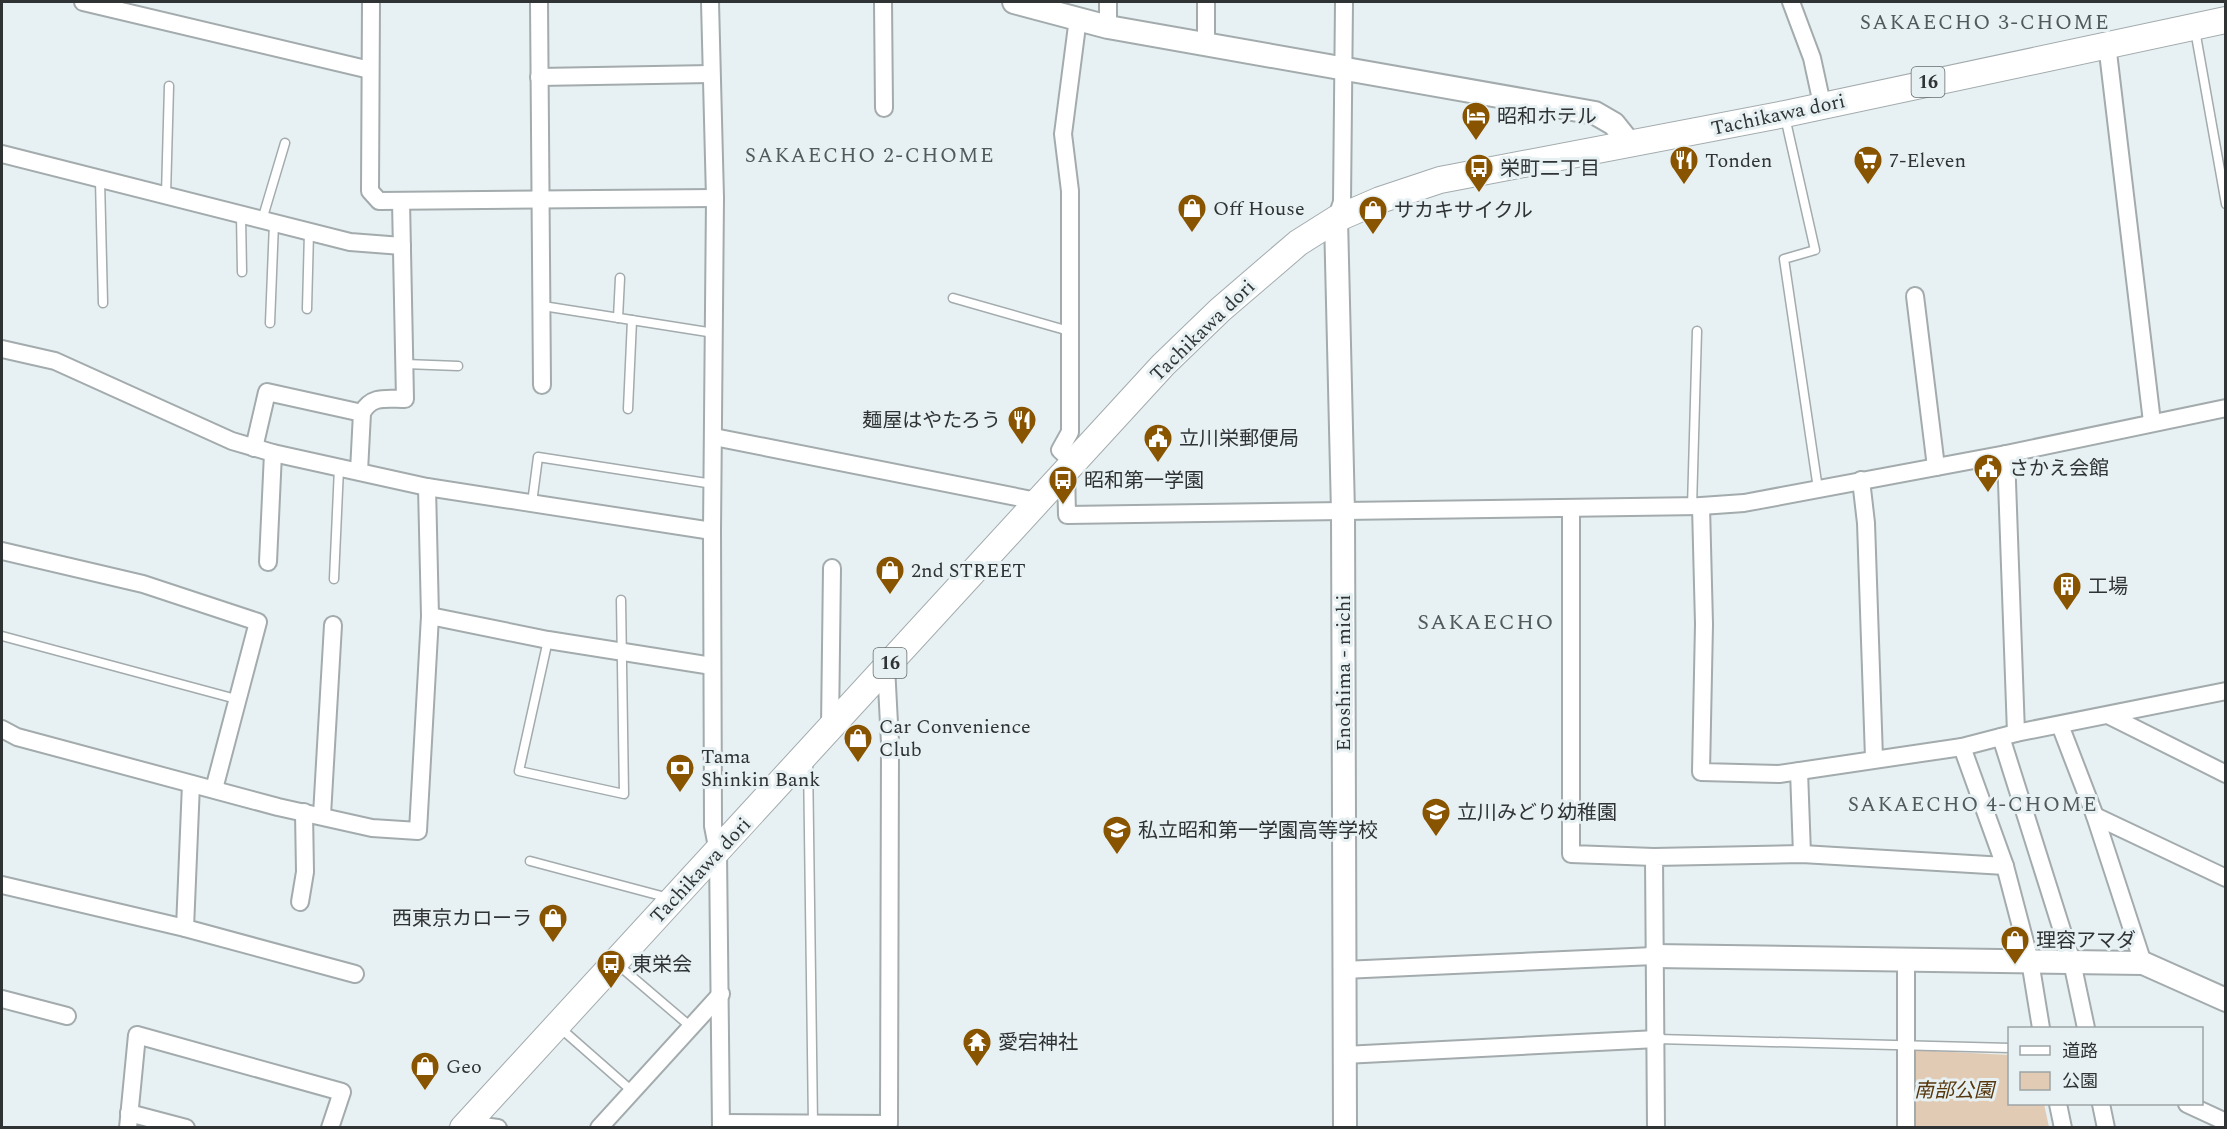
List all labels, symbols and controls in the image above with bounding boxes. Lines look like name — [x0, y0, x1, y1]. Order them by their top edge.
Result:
district label: SAKAECHO 3-CHOME — [1860, 7, 2110, 39]
road number: 16 — [1912, 67, 1944, 97]
street label: Tachikawa dori — [1708, 86, 1848, 144]
hotel icon: 昭和ホテル — [1460, 100, 1492, 142]
place label: 昭和ホテル — [1497, 102, 1597, 132]
district label: SAKAECHO 2-CHOME — [745, 140, 995, 172]
restaurant icon: Tonden — [1668, 144, 1700, 186]
supermarket icon: 7-Eleven — [1852, 144, 1884, 186]
place label: Tonden — [1705, 146, 1772, 176]
place label: 7-Eleven — [1889, 146, 1966, 176]
bus stop icon: 栄町二丁目 — [1463, 152, 1495, 194]
place label: 栄町二丁目 — [1500, 154, 1600, 184]
shop icon: Off House — [1176, 192, 1208, 234]
place label: Off House — [1213, 194, 1305, 224]
shop icon: サカキサイクル — [1357, 194, 1389, 236]
place label: サカキサイクル — [1394, 196, 1533, 226]
street label: Tachikawa dori — [1143, 273, 1262, 389]
restaurant icon: 麺屋はやたろう — [1006, 404, 1038, 446]
place label: 麺屋はやたろう — [862, 406, 1001, 436]
public building icon: 立川栄郵便局 — [1142, 422, 1174, 464]
place label: 立川栄郵便局 — [1179, 424, 1299, 454]
public building icon: さかえ会館 — [1972, 452, 2004, 494]
place label: さかえ会館 — [2009, 454, 2109, 484]
bus stop icon: 昭和第一学園 — [1047, 464, 1079, 506]
place label: 昭和第一学園 — [1084, 466, 1204, 496]
shop icon: 2nd STREET — [874, 554, 906, 596]
place label: 2nd STREET — [911, 556, 1026, 586]
building icon: 工場 — [2051, 570, 2083, 612]
place label: 工場 — [2088, 572, 2128, 602]
street label: Enoshima - michi — [1329, 594, 1359, 752]
district label: SAKAECHO — [1417, 606, 1555, 639]
road number: 16 — [874, 648, 906, 678]
place label: Car Convenience Club — [879, 712, 1031, 765]
shop icon: Car Convenience Club — [842, 722, 874, 764]
place label: Tama Shinkin Bank — [701, 742, 820, 795]
bank icon: Tama Shinkin Bank — [664, 752, 696, 794]
district label: SAKAECHO 4-CHOME — [1848, 789, 2098, 821]
school or university icon: 立川みどり幼稚園 — [1420, 796, 1452, 838]
place label: 立川みどり幼稚園 — [1457, 798, 1617, 828]
street label: Tachikawa dori — [643, 811, 758, 931]
school or university icon: 私立昭和第一学園高等学校 — [1101, 814, 1133, 856]
place label: 私立昭和第一学園高等学校 — [1138, 816, 1378, 846]
shop icon: 西東京カローラ — [537, 902, 569, 944]
place label: 西東京カローラ — [392, 904, 532, 934]
shop icon: 理容アマダ — [1999, 924, 2031, 966]
place label: 理容アマダ — [2036, 926, 2136, 956]
bus stop icon: 東栄会 — [595, 948, 627, 990]
place label: 東栄会 — [632, 950, 692, 980]
temple icon: 愛宕神社 — [961, 1026, 993, 1068]
legend — [2008, 1027, 2203, 1105]
place label: 愛宕神社 — [998, 1028, 1078, 1058]
text: 道路 — [2062, 1038, 2098, 1065]
shop icon: Geo — [409, 1050, 441, 1092]
place label: Geo — [446, 1052, 482, 1082]
text: 公園 — [2062, 1068, 2098, 1095]
park label: 南部公園 — [1914, 1076, 1997, 1106]

